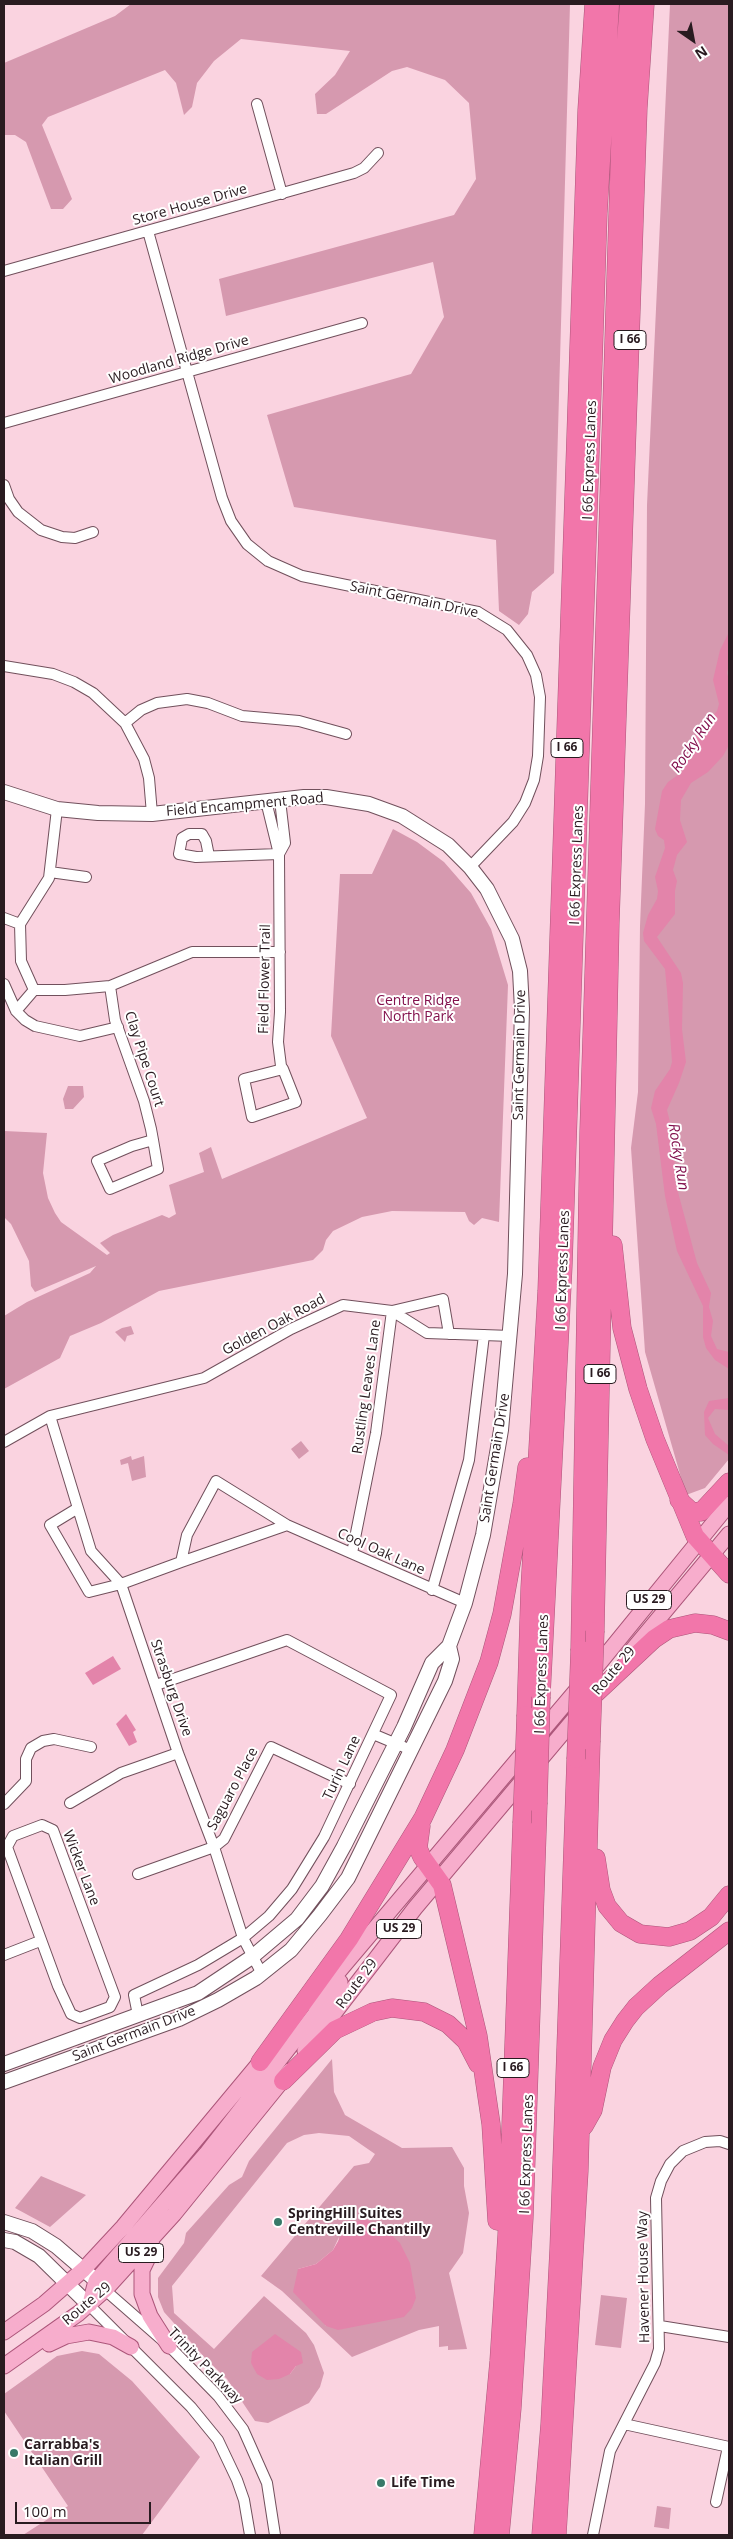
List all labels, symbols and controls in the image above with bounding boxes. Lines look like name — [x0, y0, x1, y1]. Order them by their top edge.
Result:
north arrow — [668, 15, 718, 65]
text: N — [691, 42, 711, 64]
street label: Store House Drive — [131, 181, 249, 229]
road number: I 66 — [614, 330, 646, 350]
street label: Woodland Ridge Drive — [107, 332, 251, 388]
street label: I 66 Express Lanes — [580, 400, 600, 520]
street label: Saint Germain Drive — [348, 578, 480, 622]
water label: Rocky Run — [668, 710, 720, 776]
road number: I 66 — [551, 738, 583, 758]
street label: Field Encampment Road — [165, 790, 325, 820]
street label: I 66 Express Lanes — [567, 805, 587, 925]
street label: Field Flower Trail — [256, 924, 274, 1034]
street label: Saint Germain Drive — [510, 989, 530, 1121]
park label: Centre Ridge North Park — [376, 993, 460, 1026]
street label: Clay Pipe Court — [121, 1009, 167, 1109]
water label: Rocky Run — [664, 1122, 692, 1192]
street label: I 66 Express Lanes — [553, 1210, 573, 1330]
street label: Golden Oak Road — [220, 1291, 328, 1359]
street label: Rustling Leaves Lane — [349, 1319, 385, 1455]
road number: I 66 — [584, 1365, 616, 1384]
street label: Saint Germain Drive — [476, 1392, 514, 1524]
street label: Cool Oak Lane — [335, 1525, 427, 1579]
road number: US 29 — [626, 1590, 672, 1610]
street label: I 66 Express Lanes — [532, 1614, 552, 1734]
street label: Strasburg Drive — [147, 1637, 195, 1739]
street label: Route 29 — [589, 1643, 639, 1699]
street label: Turin Lane — [320, 1733, 364, 1803]
street label: Saguaro Place — [204, 1745, 262, 1833]
street label: Wicker Lane — [59, 1828, 103, 1908]
road number: US 29 — [376, 1920, 422, 1938]
street label: Route 29 — [333, 1956, 381, 2012]
street label: Saint Germain Drive — [70, 2003, 198, 2065]
road number: I 66 — [497, 2058, 529, 2078]
street label: I 66 Express Lanes — [517, 2094, 537, 2214]
place label: SpringHill Suites Centreville Chantilly — [288, 2206, 430, 2238]
street label: Havener House Way — [634, 2211, 654, 2343]
marker: SpringHill Suites Centreville Chantilly — [272, 2216, 284, 2228]
road number: US 29 — [118, 2244, 164, 2262]
street label: Route 29 — [59, 2279, 115, 2329]
street label: Trinity Parkway — [164, 2324, 246, 2408]
place label: Carrabba's Italian Grill — [24, 2437, 102, 2470]
marker: Carrabba's Italian Grill — [8, 2447, 20, 2459]
place label: Life Time — [391, 2475, 455, 2491]
marker: Life Time — [375, 2477, 387, 2489]
scale bar — [18, 2492, 154, 2524]
text: 100 m — [23, 2501, 67, 2521]

